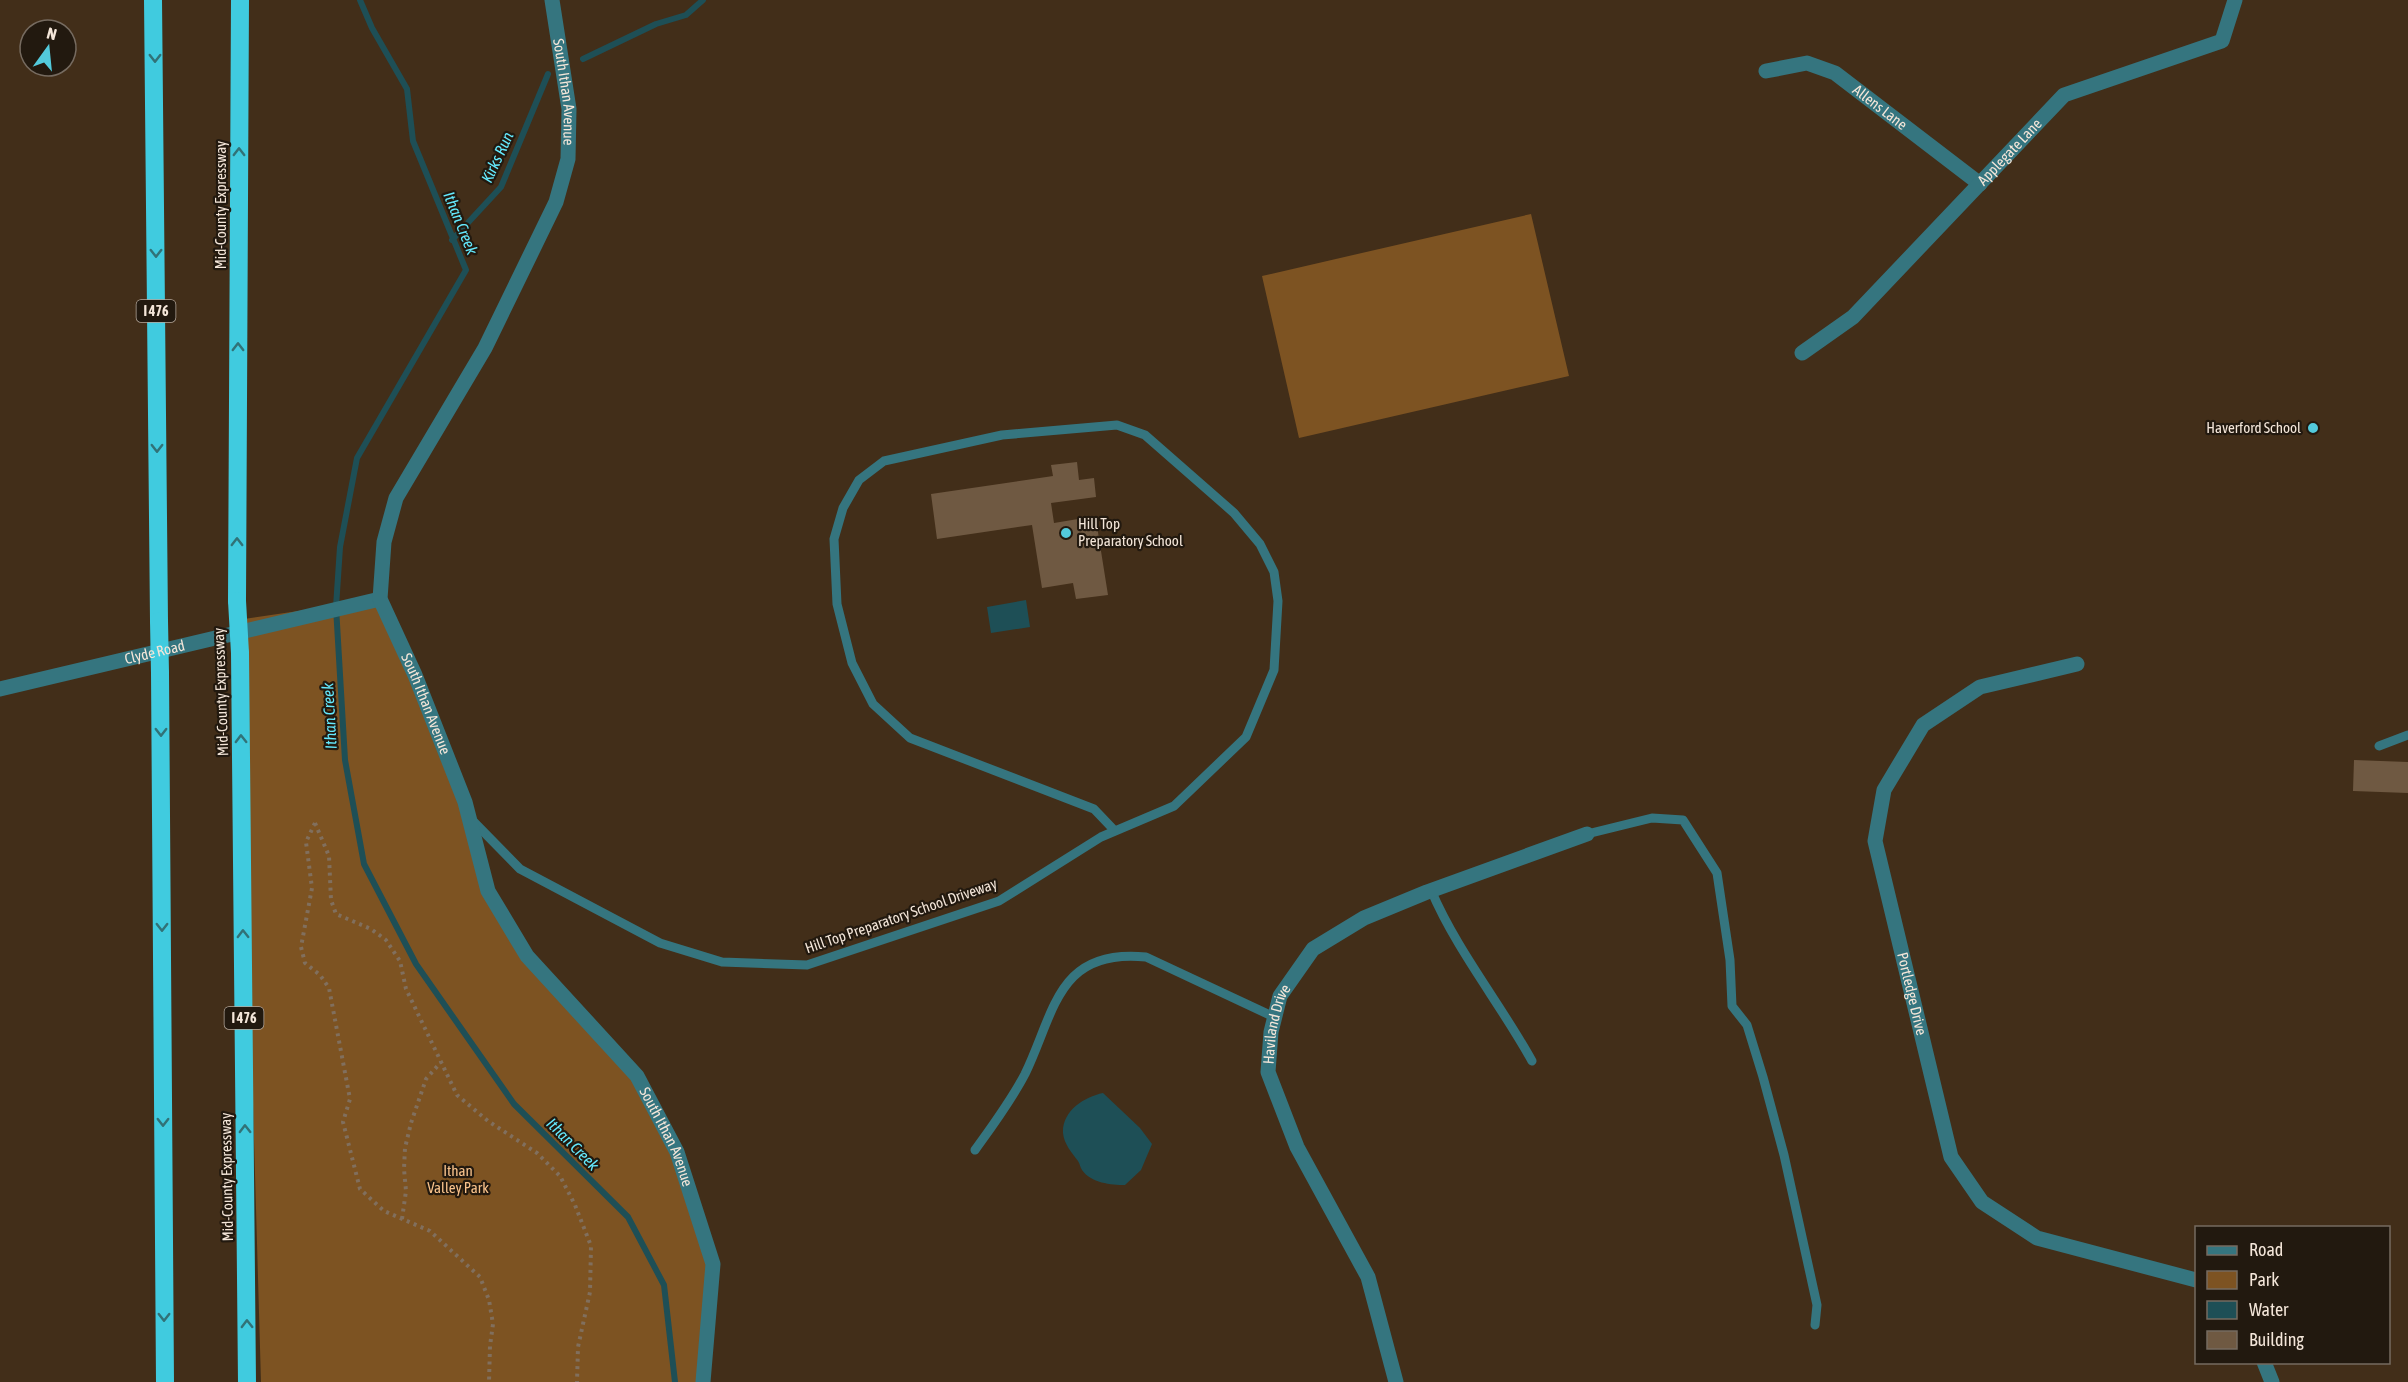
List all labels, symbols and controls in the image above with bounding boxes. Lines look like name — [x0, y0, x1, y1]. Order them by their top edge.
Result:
north arrow — [18, 18, 78, 78]
text: N — [45, 24, 59, 43]
street label: South Ithan Avenue — [550, 37, 578, 146]
one-way arrow — [148, 54, 161, 63]
street label: Allens Lane — [1850, 81, 1911, 133]
street label: Applegate Lane — [1974, 115, 2045, 188]
water label: Kirks Run — [477, 129, 517, 185]
street label: Mid-County Expressway — [212, 141, 229, 269]
one-way arrow — [233, 148, 245, 157]
water label: Ithan Creek — [440, 189, 482, 258]
one-way arrow — [150, 249, 162, 258]
road number: I 476 — [136, 300, 176, 322]
one-way arrow — [232, 343, 244, 352]
place label: Haverford School — [2206, 419, 2301, 436]
marker: Haverford School — [2306, 421, 2320, 435]
one-way arrow — [151, 444, 163, 453]
place label: Hill Top Preparatory School — [1078, 515, 1183, 549]
marker: Hill Top Preparatory School — [1059, 526, 1073, 540]
one-way arrow — [231, 538, 243, 547]
street label: Mid-County Expressway — [210, 627, 231, 757]
street label: Clyde Road — [123, 637, 186, 667]
street label: South Ithan Avenue — [398, 650, 454, 757]
water label: Ithan Creek — [318, 681, 340, 750]
one-way arrow — [155, 727, 167, 736]
one-way arrow — [235, 734, 247, 743]
street label: Hill Top Preparatory School Driveway — [803, 875, 999, 956]
one-way arrow — [156, 922, 168, 931]
one-way arrow — [237, 929, 249, 938]
street label: Portledge Drive — [1894, 951, 1930, 1037]
street label: Haviland Drive — [1260, 980, 1294, 1065]
road number: I 476 — [224, 1007, 264, 1029]
street label: South Ithan Avenue — [636, 1084, 697, 1189]
street label: Mid-County Expressway — [217, 1113, 236, 1241]
water label: Ithan Creek — [543, 1114, 604, 1175]
one-way arrow — [157, 1117, 169, 1126]
one-way arrow — [239, 1124, 251, 1133]
park label: Ithan Valley Park — [427, 1162, 489, 1196]
legend — [2195, 1226, 2390, 1364]
text: Road — [2249, 1239, 2283, 1260]
text: Park — [2249, 1269, 2279, 1290]
text: Water — [2249, 1299, 2289, 1320]
one-way arrow — [158, 1312, 170, 1321]
one-way arrow — [241, 1319, 253, 1328]
text: Building — [2249, 1329, 2304, 1350]

